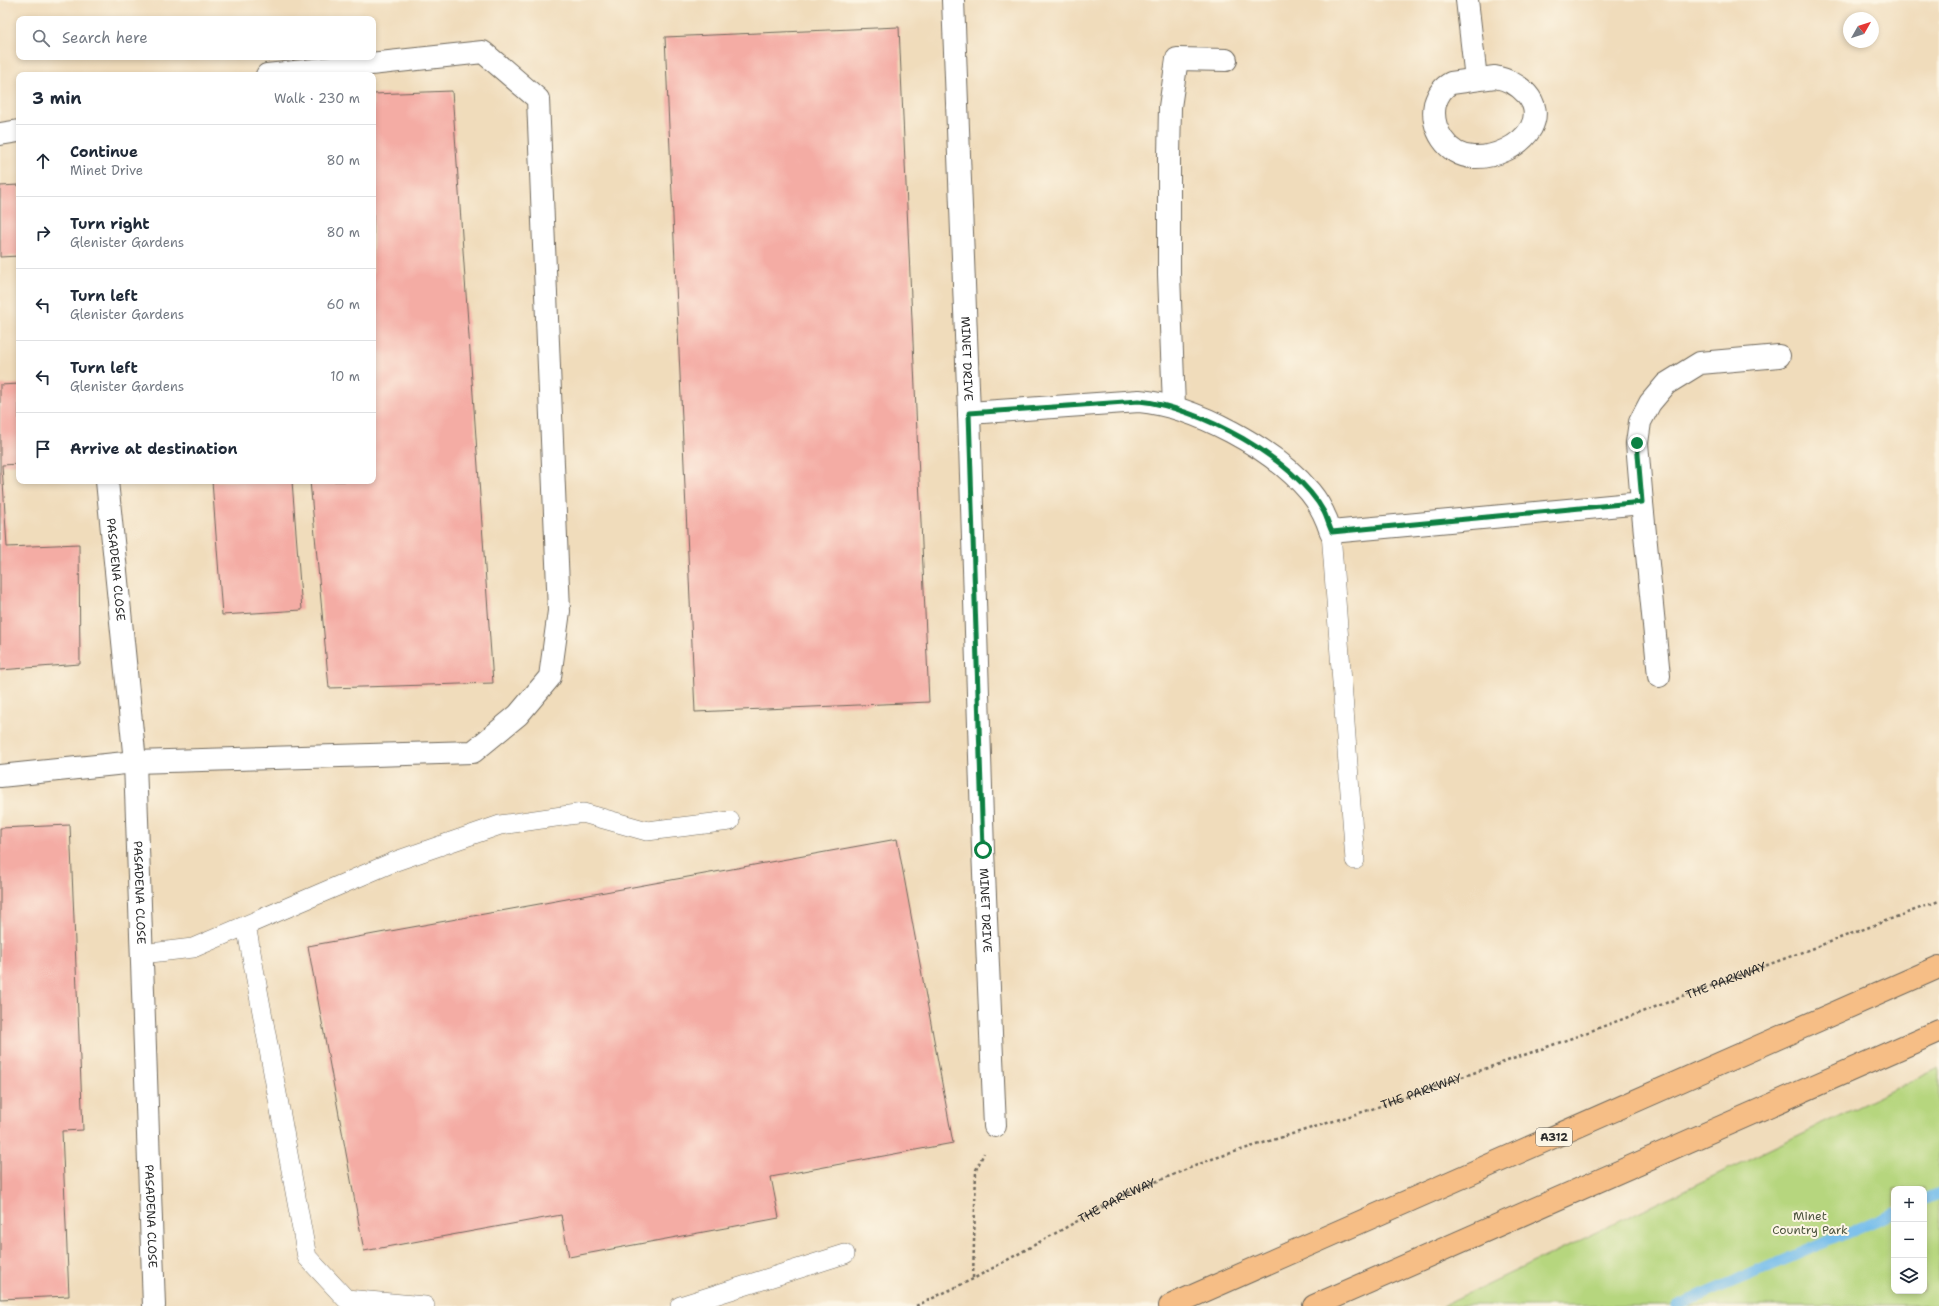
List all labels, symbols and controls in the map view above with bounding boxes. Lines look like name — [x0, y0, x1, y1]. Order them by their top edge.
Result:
north arrow — [1843, 12, 1879, 48]
search box — [16, 16, 376, 60]
icon: search — [30, 27, 52, 49]
text: Search here — [62, 28, 148, 48]
text: 3 min — [32, 87, 82, 109]
text: Walk · 230 m — [274, 90, 360, 107]
text: Continue — [70, 142, 138, 162]
icon: ahead — [32, 150, 54, 172]
text: 80 m — [326, 152, 360, 169]
text: Minet Drive — [70, 162, 143, 179]
text: Turn right — [70, 214, 150, 234]
icon: right — [32, 222, 54, 244]
text: 80 m — [326, 224, 360, 241]
text: Glenister Gardens — [70, 234, 184, 251]
text: Turn left — [70, 286, 138, 306]
icon: left — [32, 294, 54, 316]
text: 60 m — [327, 296, 360, 313]
text: Glenister Gardens — [70, 306, 184, 323]
street label: MINET DRIVE — [957, 316, 977, 401]
text: Turn left — [70, 358, 138, 378]
icon: left — [32, 366, 54, 388]
text: 10 m — [330, 368, 360, 385]
text: Glenister Gardens — [70, 378, 184, 395]
route end — [1628, 434, 1646, 452]
icon: arrive — [32, 438, 54, 460]
text: Arrive at destination — [70, 439, 238, 459]
street label: PASADENA CLOSE — [103, 517, 129, 622]
street label: PASADENA CLOSE — [130, 840, 149, 945]
route start — [974, 841, 992, 859]
street label: MINET DRIVE — [976, 868, 995, 953]
street label: THE PARKWAY — [1683, 958, 1769, 1003]
street label: THE PARKWAY — [1379, 1069, 1465, 1113]
road number: A312 — [1536, 1128, 1572, 1146]
street label: PASADENA CLOSE — [141, 1164, 161, 1268]
street label: THE PARKWAY — [1075, 1174, 1159, 1227]
map controls — [1891, 1186, 1927, 1294]
button: + — [1891, 1186, 1927, 1222]
park label: Minet Country Park — [1772, 1208, 1848, 1238]
button: − — [1891, 1222, 1927, 1258]
button: layers — [1891, 1258, 1927, 1294]

